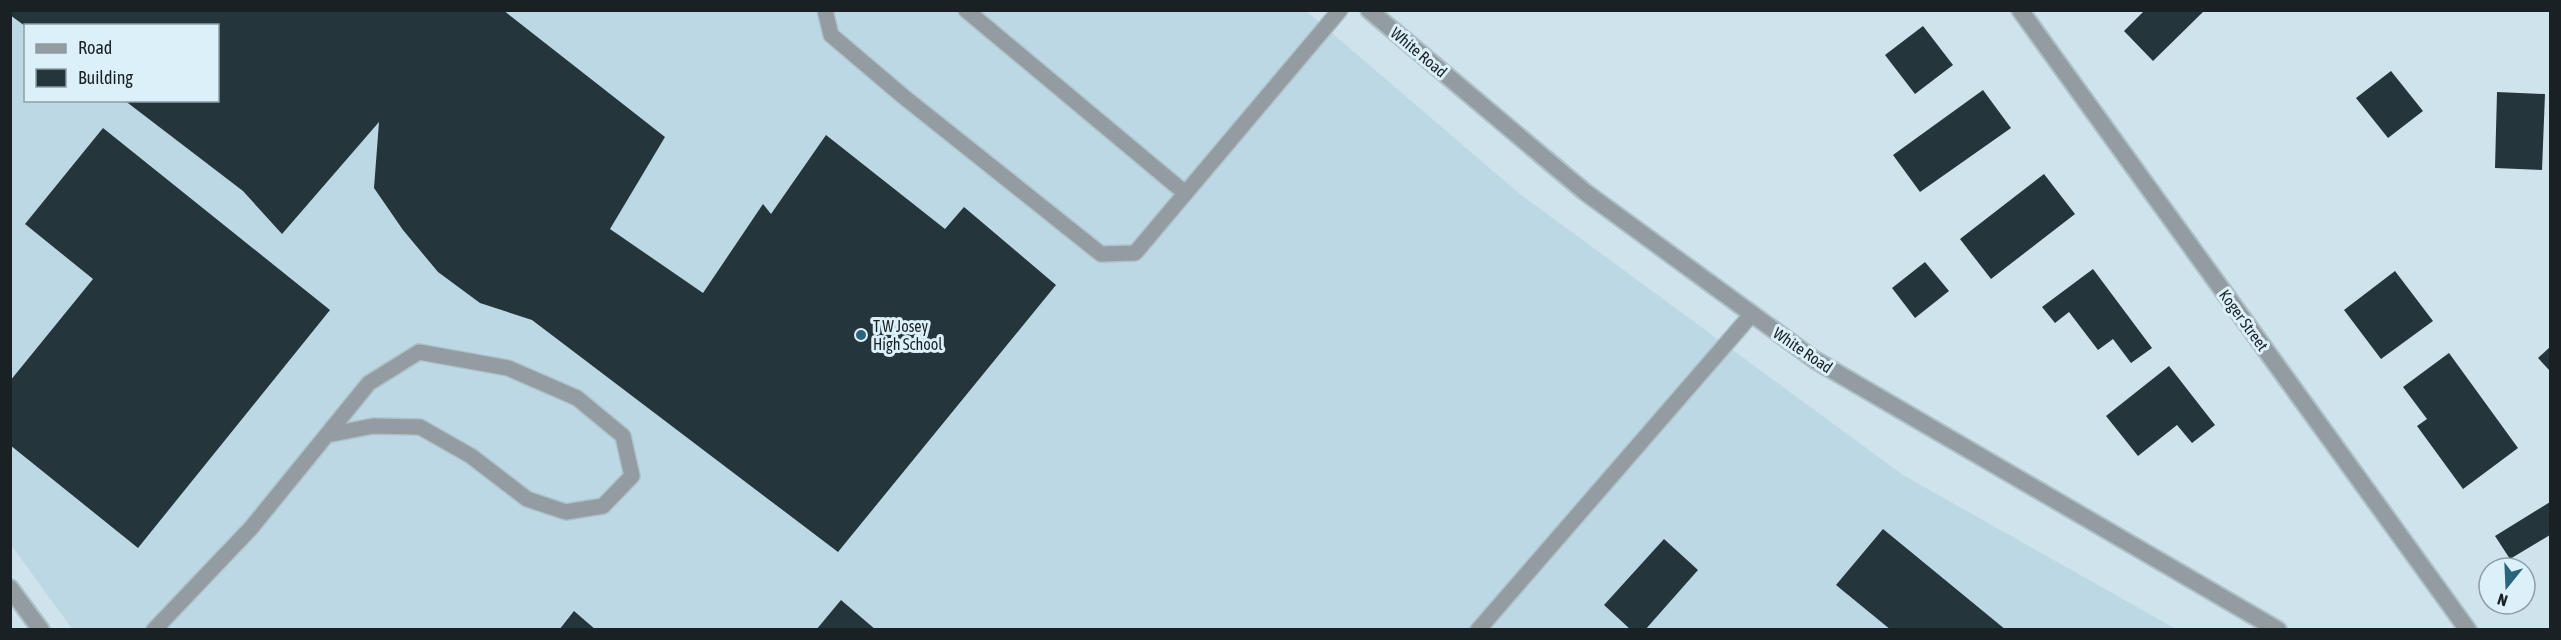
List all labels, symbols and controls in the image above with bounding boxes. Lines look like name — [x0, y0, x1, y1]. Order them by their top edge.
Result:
street label: White Road — [1387, 23, 1451, 81]
legend — [24, 24, 219, 102]
text: Road — [78, 37, 112, 58]
text: Building — [78, 67, 133, 88]
street label: Koger Street — [2215, 286, 2272, 355]
place label: T W Josey High School — [873, 317, 943, 354]
street label: White Road — [1770, 324, 1836, 376]
marker: T W Josey High School — [854, 328, 868, 342]
north arrow — [2477, 556, 2537, 616]
text: N — [2495, 590, 2510, 610]

